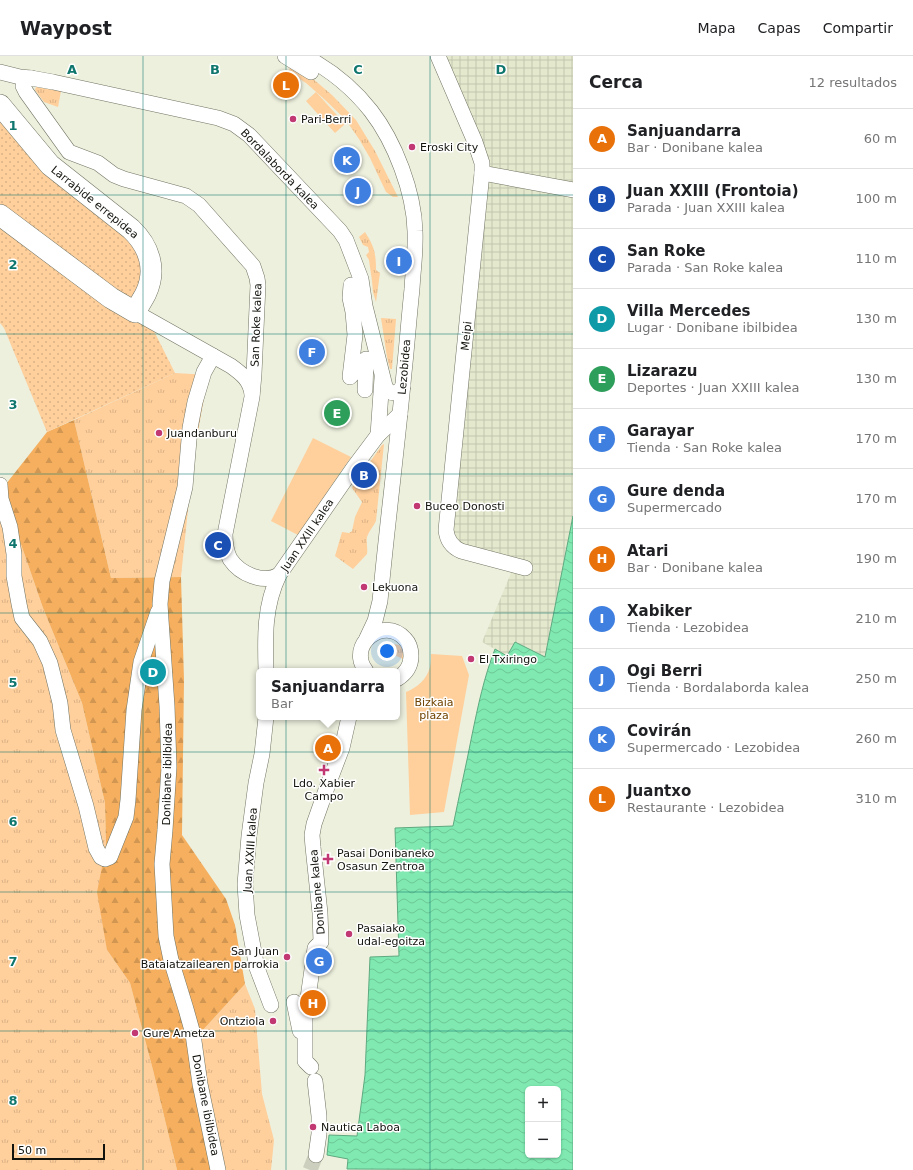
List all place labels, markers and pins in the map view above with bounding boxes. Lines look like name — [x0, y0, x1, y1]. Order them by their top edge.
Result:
pin: L — [273, 70, 299, 100]
place label: Pari-Berri — [301, 113, 351, 126]
marker: Pari-Berri — [288, 114, 298, 124]
place label: Eroski City — [420, 141, 479, 154]
marker: Eroski City — [407, 142, 417, 152]
pin: K — [334, 145, 360, 175]
pin: J — [345, 176, 371, 206]
pin: I — [386, 246, 412, 276]
pin: F — [299, 337, 325, 367]
pin: E — [324, 398, 350, 428]
place label: Juandanburu — [166, 427, 237, 440]
marker: Juandanburu — [154, 428, 164, 438]
pin: B — [351, 460, 377, 490]
place label: Buceo Donosti — [425, 500, 505, 513]
marker: Buceo Donosti — [412, 501, 422, 511]
pin: C — [205, 530, 231, 560]
place label: Lekuona — [372, 581, 418, 594]
marker: Lekuona — [359, 582, 369, 592]
place label: El Txiringo — [479, 653, 537, 666]
marker: El Txiringo — [466, 654, 476, 664]
pin: D — [140, 657, 166, 687]
pin: A — [315, 733, 341, 763]
marker: Ldo. Xabier Campo — [319, 765, 329, 775]
place label: Ldo. Xabier Campo — [293, 777, 356, 803]
place label: Pasai Donibaneko Osasun Zentroa — [337, 847, 435, 873]
marker: Pasai Donibaneko Osasun Zentroa — [322, 853, 334, 865]
place label: Pasaiako udal-egoitza — [357, 922, 425, 948]
marker: Pasaiako udal-egoitza — [344, 929, 354, 939]
place label: San Juan Bataiatzailearen parrokia — [141, 945, 279, 971]
pin: G — [306, 946, 332, 976]
marker: San Juan Bataiatzailearen parrokia — [282, 952, 292, 962]
pin: H — [300, 988, 326, 1018]
place label: Ontziola — [220, 1015, 265, 1028]
marker: Ontziola — [268, 1016, 278, 1026]
place label: Gure Ametza — [143, 1027, 215, 1040]
marker: Gure Ametza — [130, 1028, 140, 1038]
place label: Nautica Laboa — [321, 1121, 400, 1134]
marker: Nautica Laboa — [308, 1122, 318, 1132]

